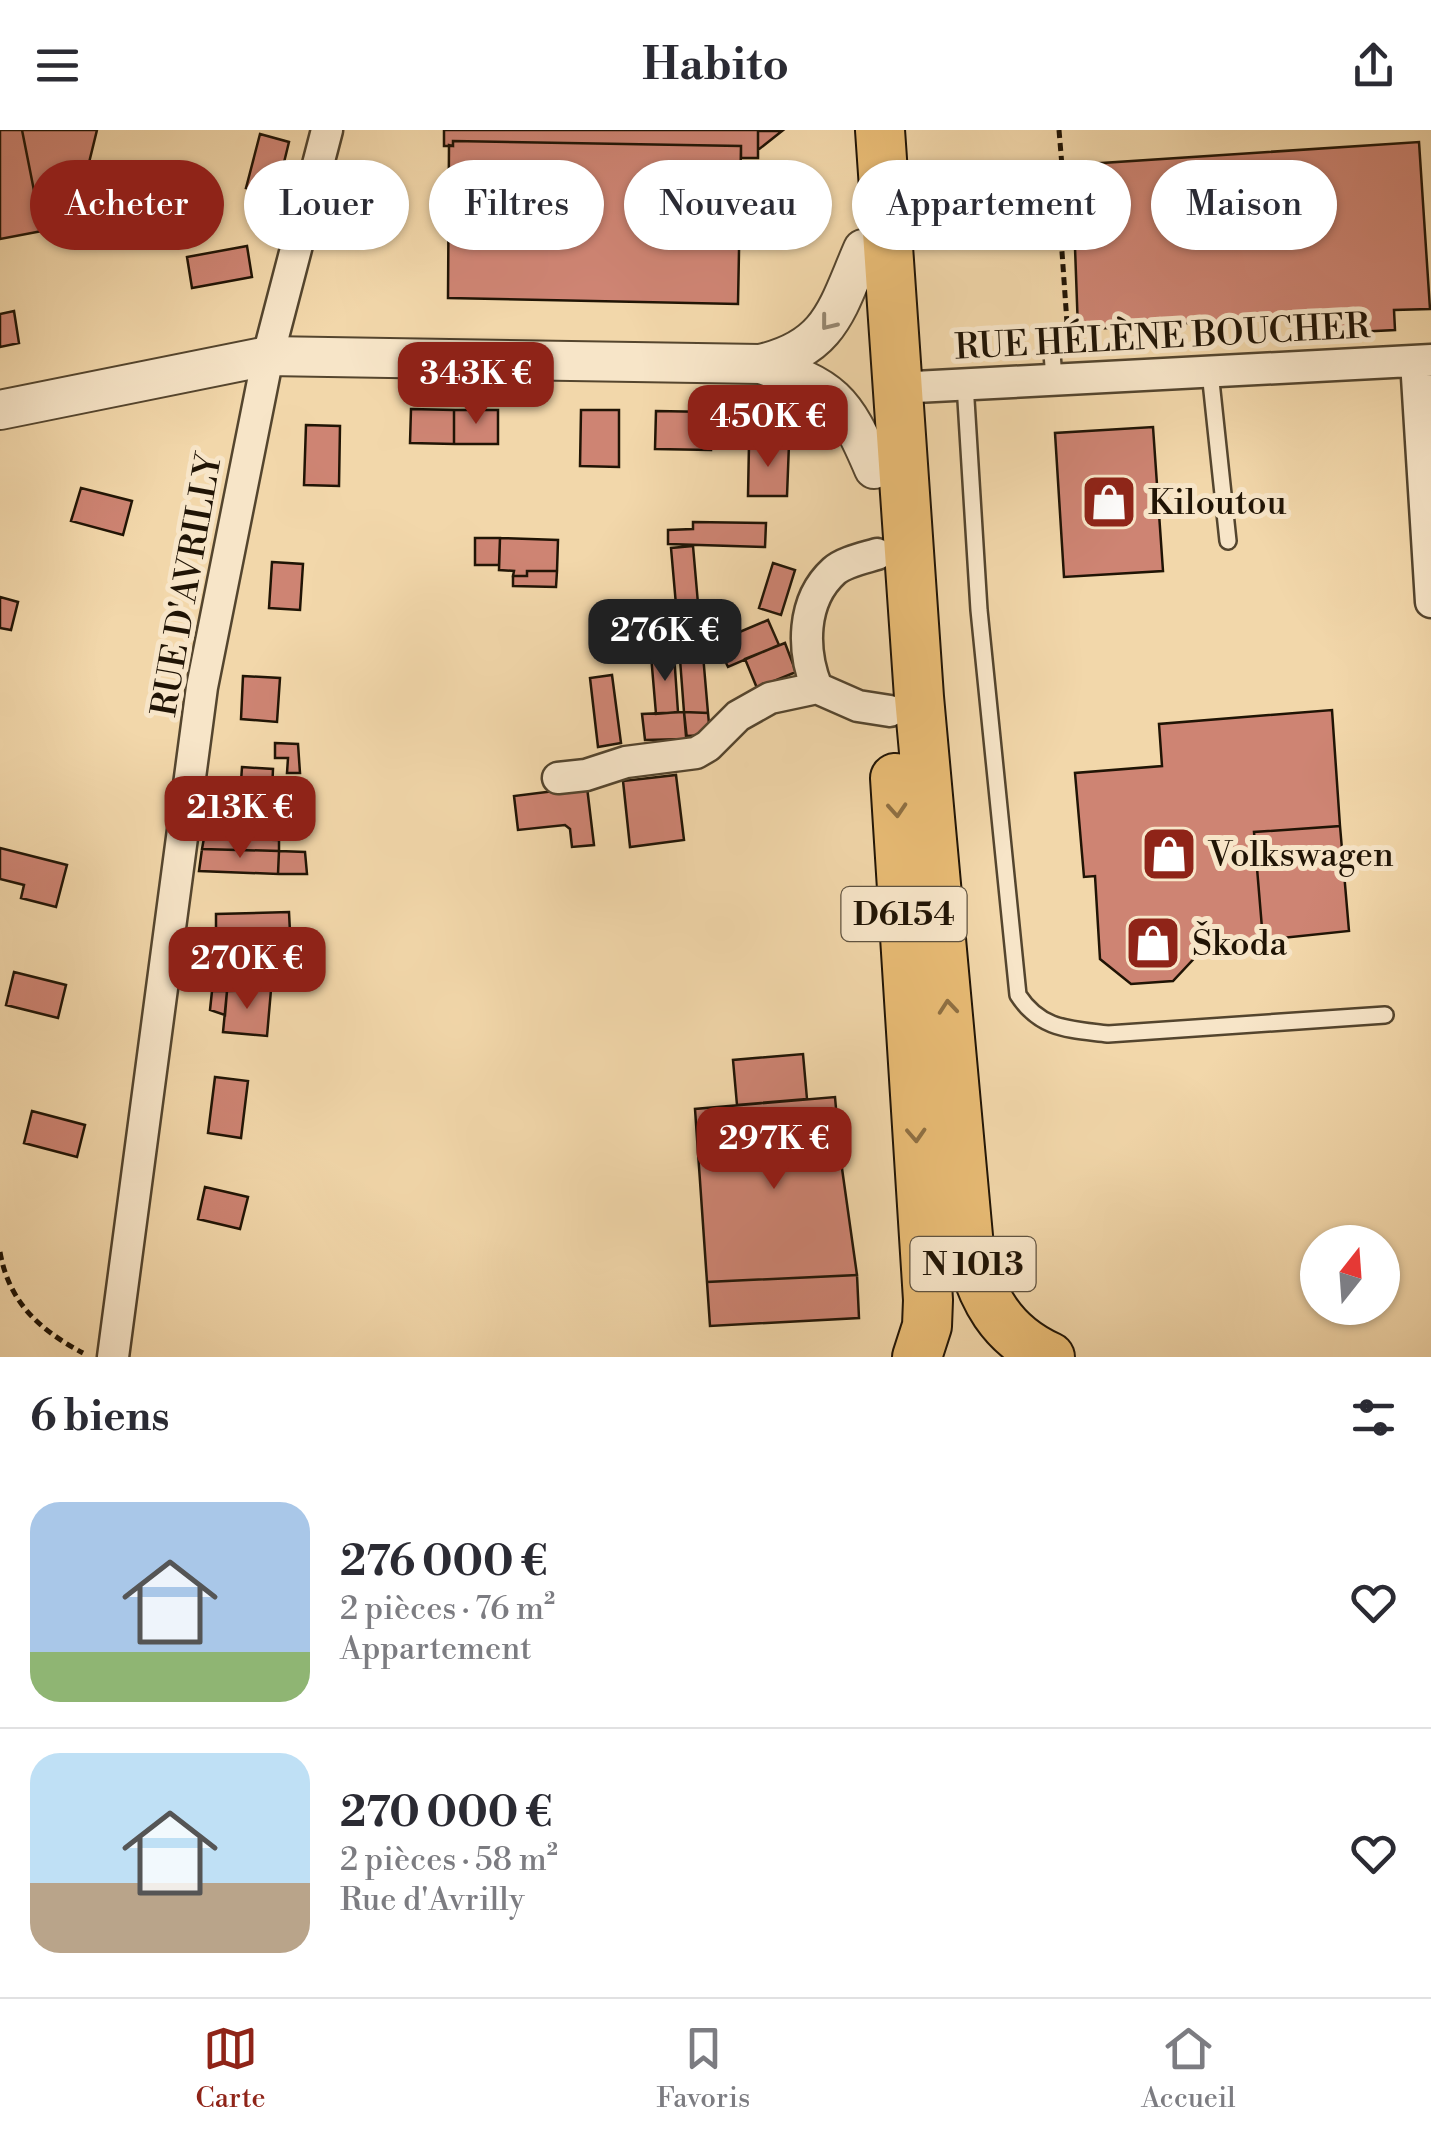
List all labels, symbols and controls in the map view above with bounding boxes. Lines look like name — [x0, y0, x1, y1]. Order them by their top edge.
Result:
text: Habito — [642, 37, 789, 94]
icon: menu — [30, 38, 85, 93]
icon: share — [1346, 38, 1401, 93]
chip: Acheter — [30, 160, 224, 250]
chip: Louer — [244, 160, 409, 250]
chip: Filtres — [429, 160, 604, 250]
chip: Nouveau — [624, 160, 832, 250]
chip: Appartement — [852, 160, 1131, 250]
chip: Maison — [1151, 160, 1337, 250]
street label: RUE HÉLÈNE BOUCHER — [954, 303, 1371, 370]
one-way arrow — [822, 312, 839, 330]
pin: 343K € — [395, 342, 557, 427]
text: 343K € — [420, 354, 532, 394]
pin: 450K € — [687, 385, 849, 470]
text: 450K € — [710, 397, 826, 437]
street label: RUE D'AVRILLY — [143, 449, 232, 720]
shop icon: Kiloutou — [1079, 472, 1139, 532]
place label: Kiloutou — [1148, 482, 1287, 525]
pin: 276K € — [584, 599, 746, 684]
text: 276K € — [610, 611, 720, 651]
pin: 213K € — [159, 776, 321, 861]
text: 213K € — [187, 788, 293, 828]
one-way arrow — [886, 803, 907, 819]
shop icon: Volkswagen — [1139, 824, 1199, 884]
place label: Volkswagen — [1207, 834, 1394, 877]
road number: D6154 — [842, 887, 966, 941]
shop icon: Škoda — [1123, 913, 1183, 973]
place label: Škoda — [1192, 921, 1287, 966]
pin: 270K € — [166, 927, 328, 1012]
text: 270K € — [191, 939, 303, 979]
one-way arrow — [938, 998, 959, 1014]
pin: 297K € — [693, 1107, 855, 1192]
text: 297K € — [719, 1119, 829, 1159]
one-way arrow — [905, 1127, 926, 1143]
north arrow — [1300, 1225, 1400, 1325]
map controls — [1300, 1225, 1400, 1325]
road number: N 1013 — [910, 1237, 1036, 1291]
icon: filters — [1346, 1390, 1401, 1445]
text: 6 biens — [30, 1391, 169, 1444]
text: 276 000 € — [340, 1536, 548, 1589]
icon: home — [110, 1542, 230, 1662]
icon: heart — [1346, 1575, 1401, 1630]
text: 2 pièces · 76 m² — [340, 1589, 555, 1629]
text: Appartement — [340, 1629, 532, 1669]
text: 270 000 € — [340, 1787, 552, 1840]
icon: home — [110, 1793, 230, 1913]
icon: heart — [1346, 1826, 1401, 1881]
text: 2 pièces · 58 m² — [340, 1840, 558, 1880]
text: Rue d'Avrilly — [340, 1880, 524, 1920]
tab: Carte — [195, 2021, 266, 2116]
tab: Favoris — [657, 2021, 750, 2116]
tab: Accueil — [1141, 2021, 1236, 2116]

